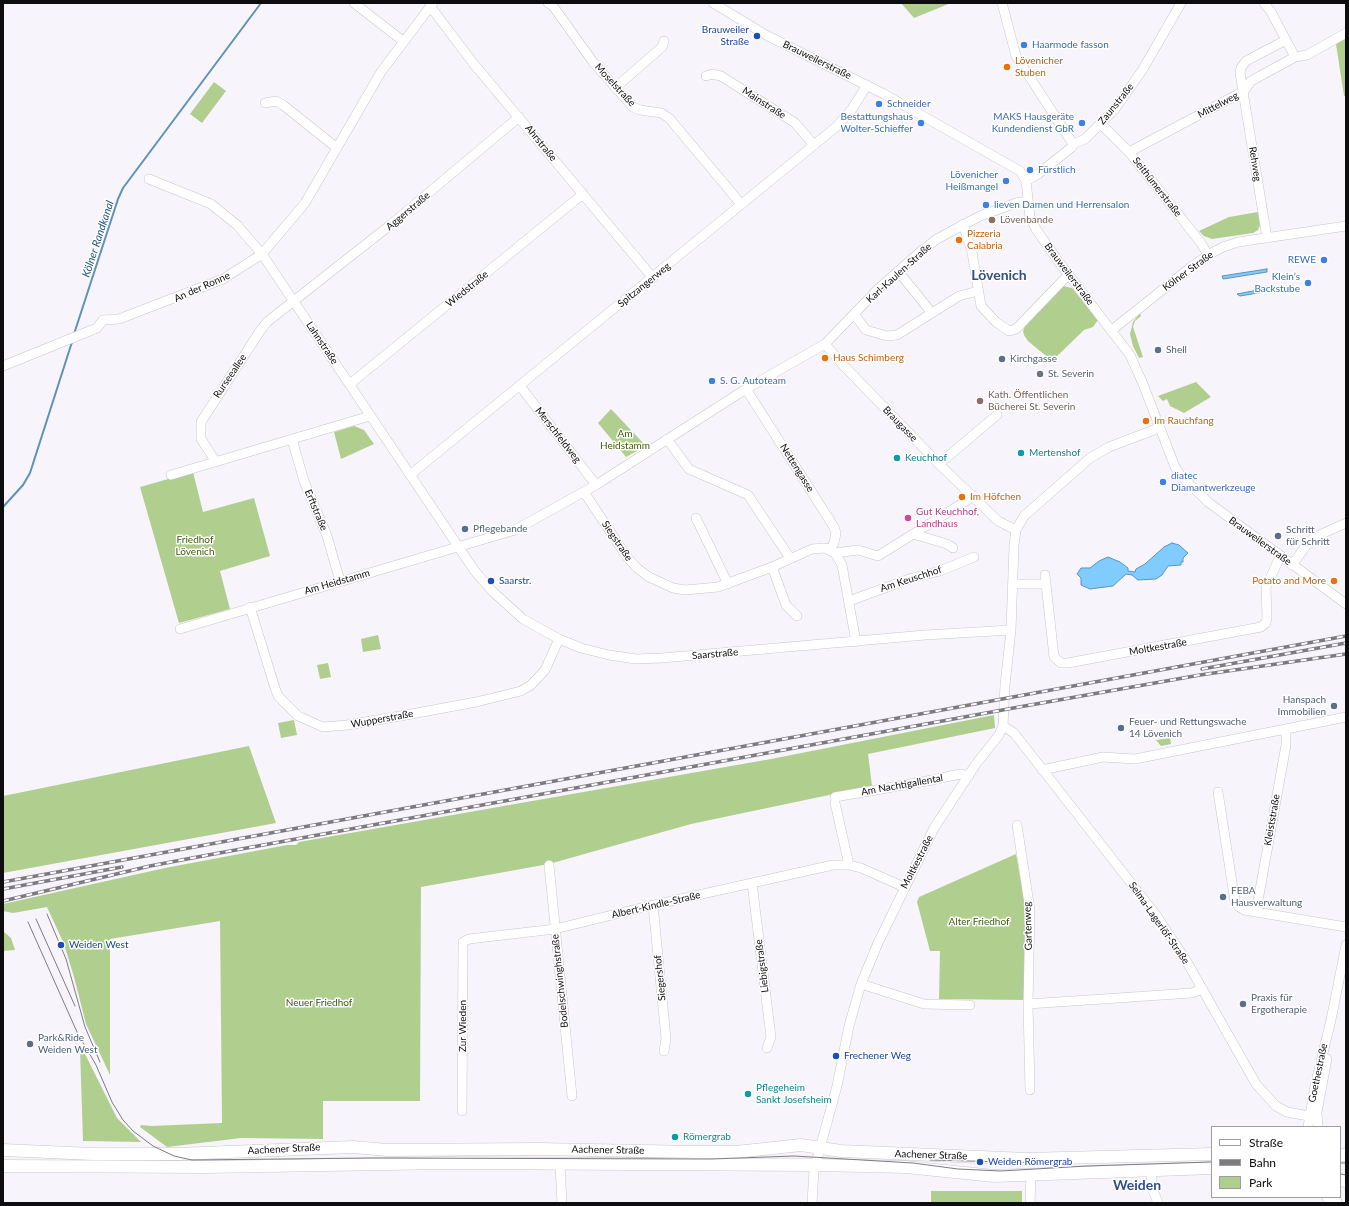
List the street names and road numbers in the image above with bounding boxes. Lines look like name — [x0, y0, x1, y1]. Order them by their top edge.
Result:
street label: Brauweilerstraße — [781, 38, 853, 82]
street label: Moselstraße — [592, 61, 638, 109]
street label: Zaunstraße — [1096, 81, 1136, 127]
street label: Mainstraße — [740, 84, 788, 122]
street label: Mittelweg — [1196, 89, 1240, 121]
street label: Ahrstraße — [523, 122, 559, 164]
street label: Rehweg — [1246, 146, 1264, 182]
street label: Seithümerstraße — [1130, 155, 1184, 219]
street label: Aggerstraße — [384, 189, 432, 233]
street label: Karl-Kaulen-Straße — [864, 241, 934, 305]
street label: Brauweilerstraße — [1042, 241, 1096, 307]
street label: Kölner Straße — [1160, 249, 1216, 293]
street label: Spitzangerweg — [615, 260, 673, 310]
street label: Wiedstraße — [443, 268, 491, 310]
street label: An der Ronne — [172, 269, 232, 305]
street label: Lahnstraße — [303, 319, 341, 367]
street label: Rurseeallee — [211, 352, 249, 400]
street label: Braugasse — [880, 404, 920, 444]
street label: Merschfeldweg — [533, 405, 583, 465]
street label: Nettengasse — [777, 442, 817, 494]
street label: Erftstraße — [302, 488, 330, 532]
street label: Brauweilerstraße — [1226, 514, 1294, 568]
street label: Siegstraße — [599, 519, 635, 563]
street label: Am Keuschhof — [879, 563, 943, 595]
street label: Am Heidstamm — [303, 567, 371, 597]
street label: Moltkestraße — [1128, 636, 1188, 658]
street label: Saarstraße — [691, 646, 739, 662]
street label: Wupperstraße — [350, 708, 414, 730]
street label: Am Nachtigallental — [860, 772, 944, 798]
street label: Kleiststraße — [1262, 793, 1282, 847]
street label: Moltkestraße — [898, 833, 936, 891]
street label: Selma-Lagerlöf-Straße — [1126, 880, 1192, 966]
street label: Albert-Kindle-Straße — [610, 889, 702, 921]
street label: Gartenweg — [1021, 902, 1035, 950]
street label: Bodelschwinghstraße — [549, 934, 571, 1028]
street label: Liebigstraße — [753, 939, 771, 993]
street label: Siegershof — [652, 954, 668, 1002]
street label: Zur Wieden — [457, 1000, 469, 1052]
street label: Goethestraße — [1306, 1042, 1330, 1104]
street label: Aachener Straße — [247, 1141, 321, 1157]
street label: Aachener Straße — [571, 1143, 645, 1157]
street label: Aachener Straße — [894, 1148, 968, 1162]

